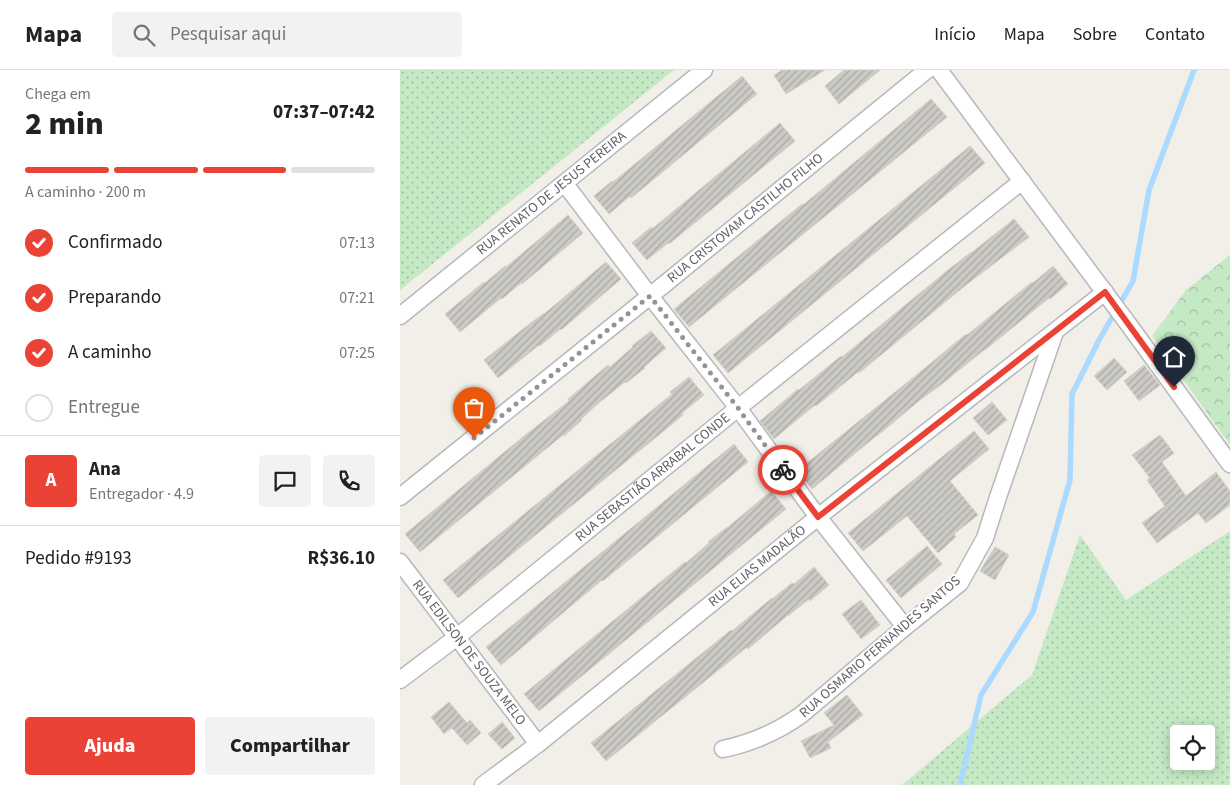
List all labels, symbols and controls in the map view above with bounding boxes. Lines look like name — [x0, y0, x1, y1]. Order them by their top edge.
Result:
search box — [112, 12, 462, 57]
text: Mapa — [25, 17, 82, 52]
icon: search — [130, 21, 158, 49]
text: Pesquisar aqui — [170, 21, 286, 48]
text: Início — [934, 22, 976, 47]
text: Mapa — [1004, 22, 1045, 47]
text: Sobre — [1073, 22, 1117, 47]
text: Contato — [1145, 22, 1205, 47]
text: Chega em — [25, 83, 91, 105]
text: 07:37–07:42 — [273, 99, 375, 126]
text: 2 min — [25, 101, 104, 147]
street label: RUA RENATO DE JESUS PEREIRA — [473, 126, 631, 260]
street label: RUA CRISTOVAM CASTILHO FILHO — [663, 148, 828, 288]
text: A caminho · 200 m — [25, 181, 146, 203]
icon: check — [25, 229, 53, 257]
text: Confirmado — [68, 229, 163, 256]
text: 07:13 — [339, 232, 375, 254]
icon: check — [25, 284, 53, 312]
text: Preparando — [68, 284, 161, 311]
text: 07:21 — [339, 287, 375, 309]
pin — [1153, 336, 1195, 387]
icon: check — [25, 339, 53, 367]
text: A caminho — [68, 339, 152, 366]
text: 07:25 — [339, 342, 375, 364]
icon: home — [1160, 343, 1188, 371]
pin — [453, 387, 495, 438]
text: Entregue — [68, 394, 140, 421]
icon: bag — [460, 394, 488, 422]
street label: RUA SEBASTIÃO ARRABAL CONDE — [571, 408, 735, 547]
courier — [758, 445, 808, 495]
button: chat — [259, 455, 311, 507]
button: phone — [323, 455, 375, 507]
text: Ana — [89, 456, 121, 483]
icon: bike — [769, 456, 797, 484]
text: A — [46, 467, 56, 494]
text: Entregador · 4.9 — [89, 483, 194, 505]
street label: RUA ELIAS MADALÃO — [704, 520, 810, 612]
text: Pedido #9193 — [25, 545, 132, 572]
text: R$36.10 — [307, 545, 375, 572]
street label: RUA OSMARIO FERNANDES SANTOS — [795, 571, 965, 723]
street label: RUA EDILSON DE SOUZA MELO — [407, 576, 531, 730]
button: Ajuda — [25, 717, 195, 775]
button: Compartilhar — [205, 717, 375, 775]
map controls — [1170, 725, 1215, 770]
button: locate — [1170, 725, 1215, 770]

